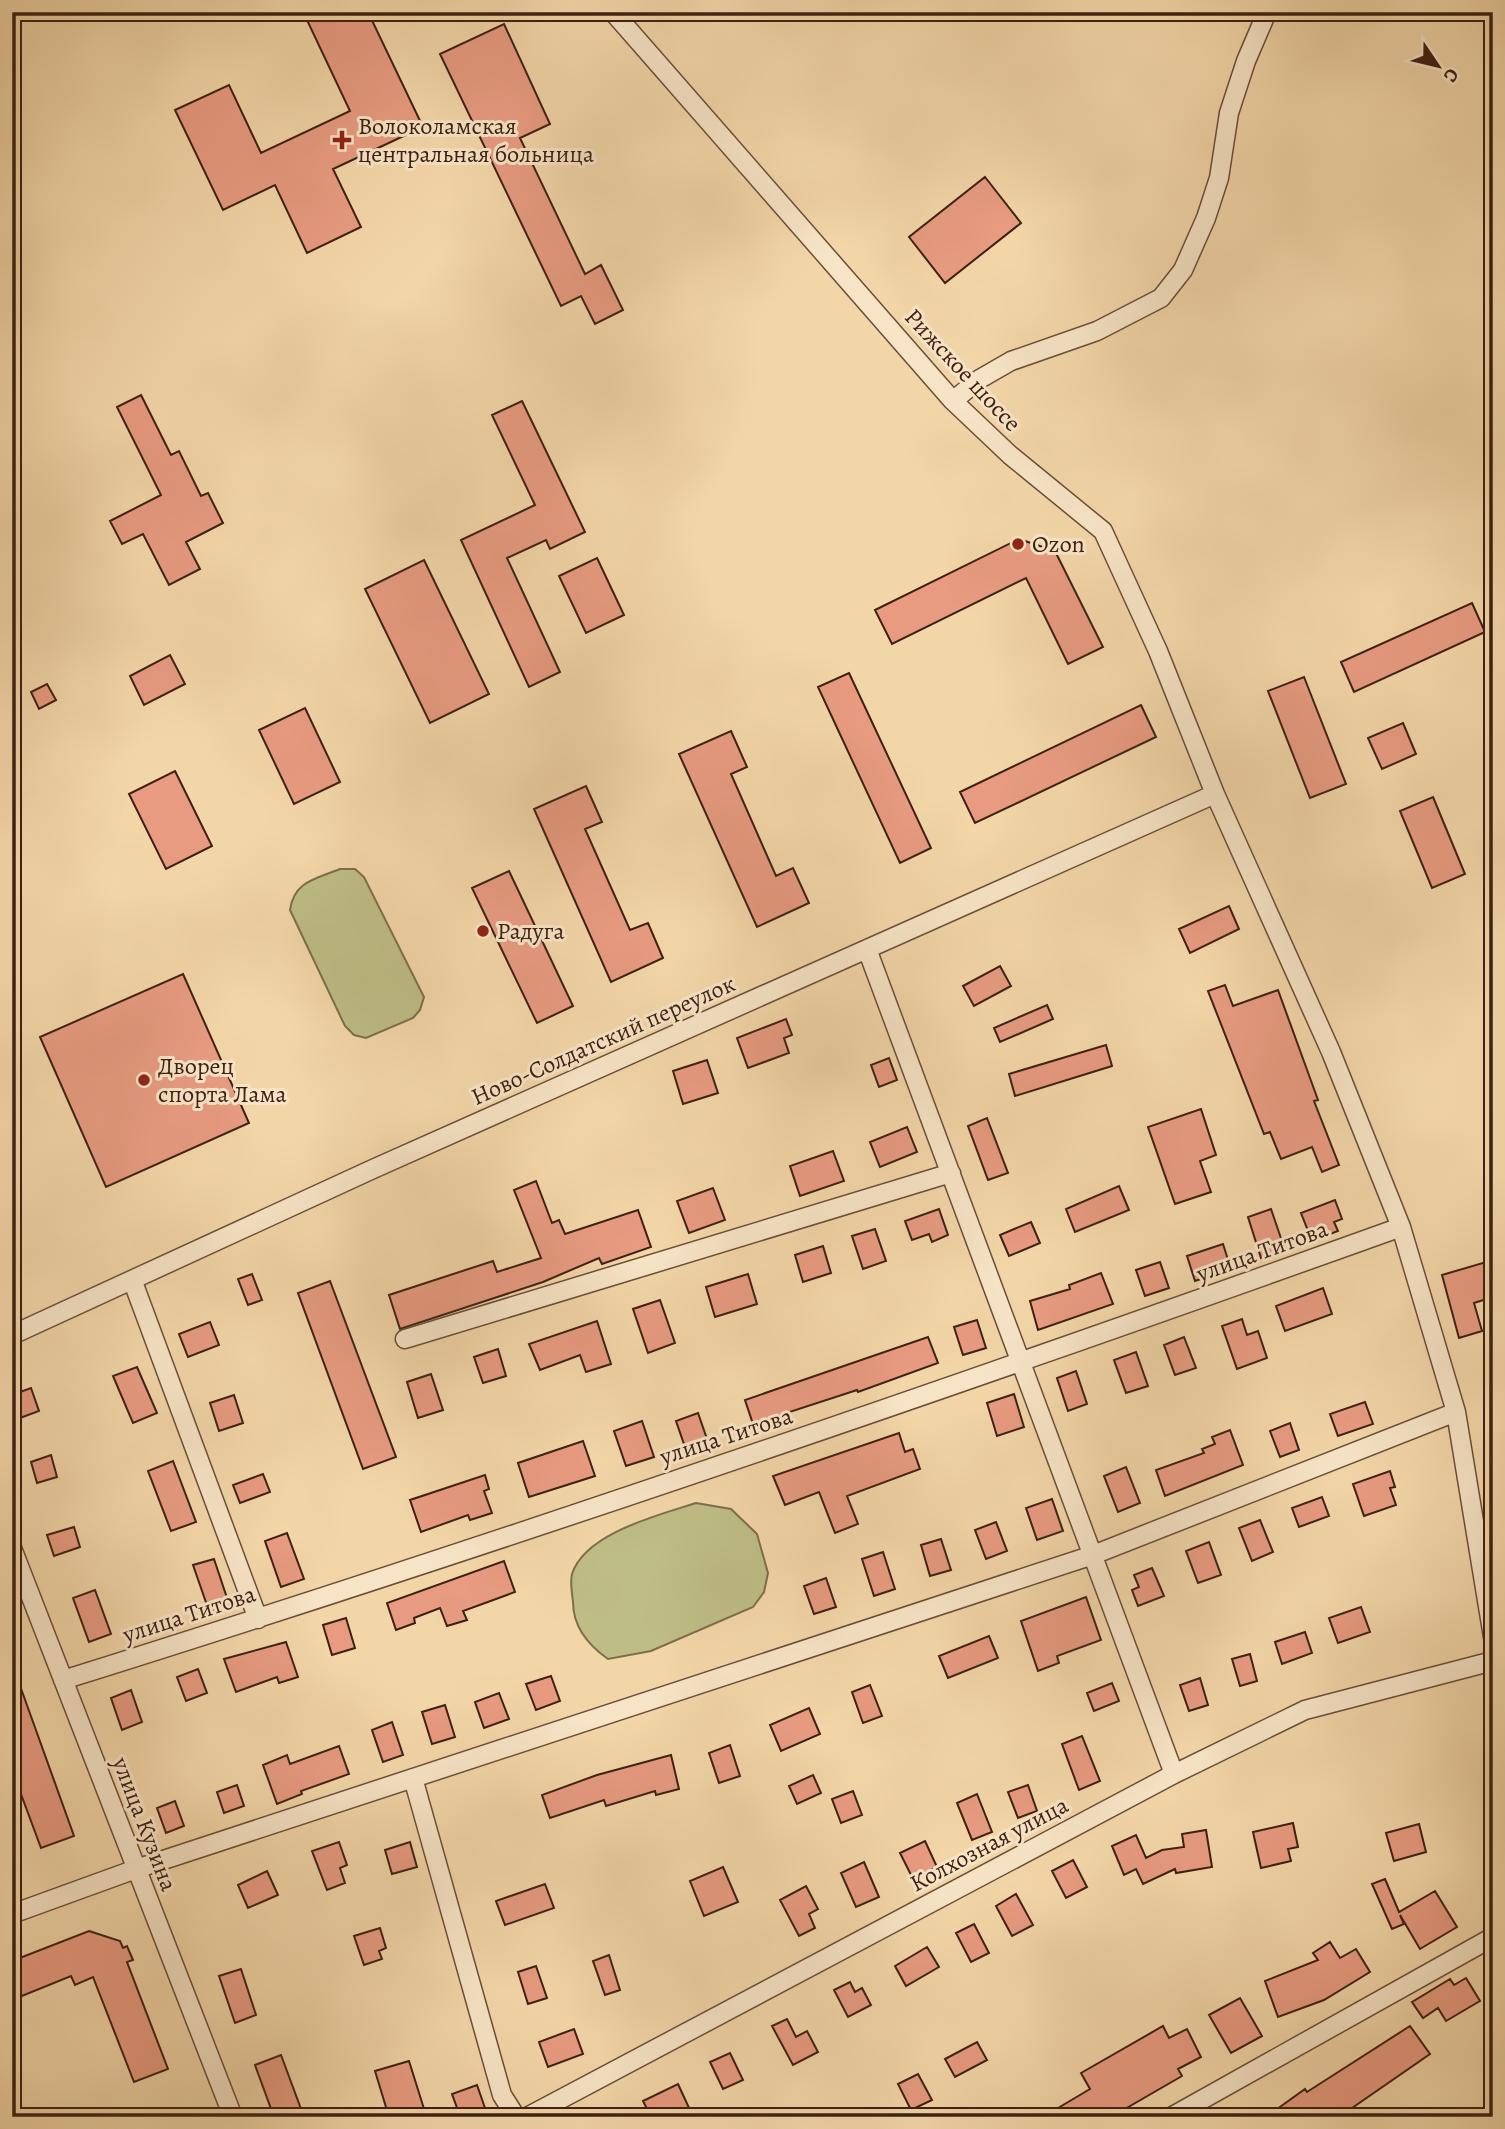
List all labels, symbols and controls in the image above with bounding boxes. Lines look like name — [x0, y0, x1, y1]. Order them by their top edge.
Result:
north arrow — [1404, 32, 1474, 102]
text: С — [1437, 63, 1465, 87]
place label: Волоколамская центральная больница — [358, 110, 594, 170]
marker: Волоколамская центральная больница — [332, 130, 352, 150]
street label: Рижское шоссе — [898, 301, 1028, 439]
place label: Ozon — [1032, 528, 1085, 560]
marker: Ozon — [1010, 536, 1026, 552]
place label: Радуга — [497, 915, 565, 947]
marker: Радуга — [475, 923, 491, 939]
street label: Ново-Солдатский переулок — [466, 967, 740, 1113]
place label: Дворец спорта Лама — [158, 1050, 287, 1110]
marker: Дворец спорта Лама — [136, 1072, 152, 1088]
street label: улица Титова — [1191, 1212, 1332, 1290]
street label: улица Титова — [655, 1399, 796, 1473]
street label: улица Титова — [118, 1577, 259, 1651]
street label: улица Кузина — [104, 1752, 185, 1896]
street label: Колхозная улица — [904, 1789, 1074, 1899]

